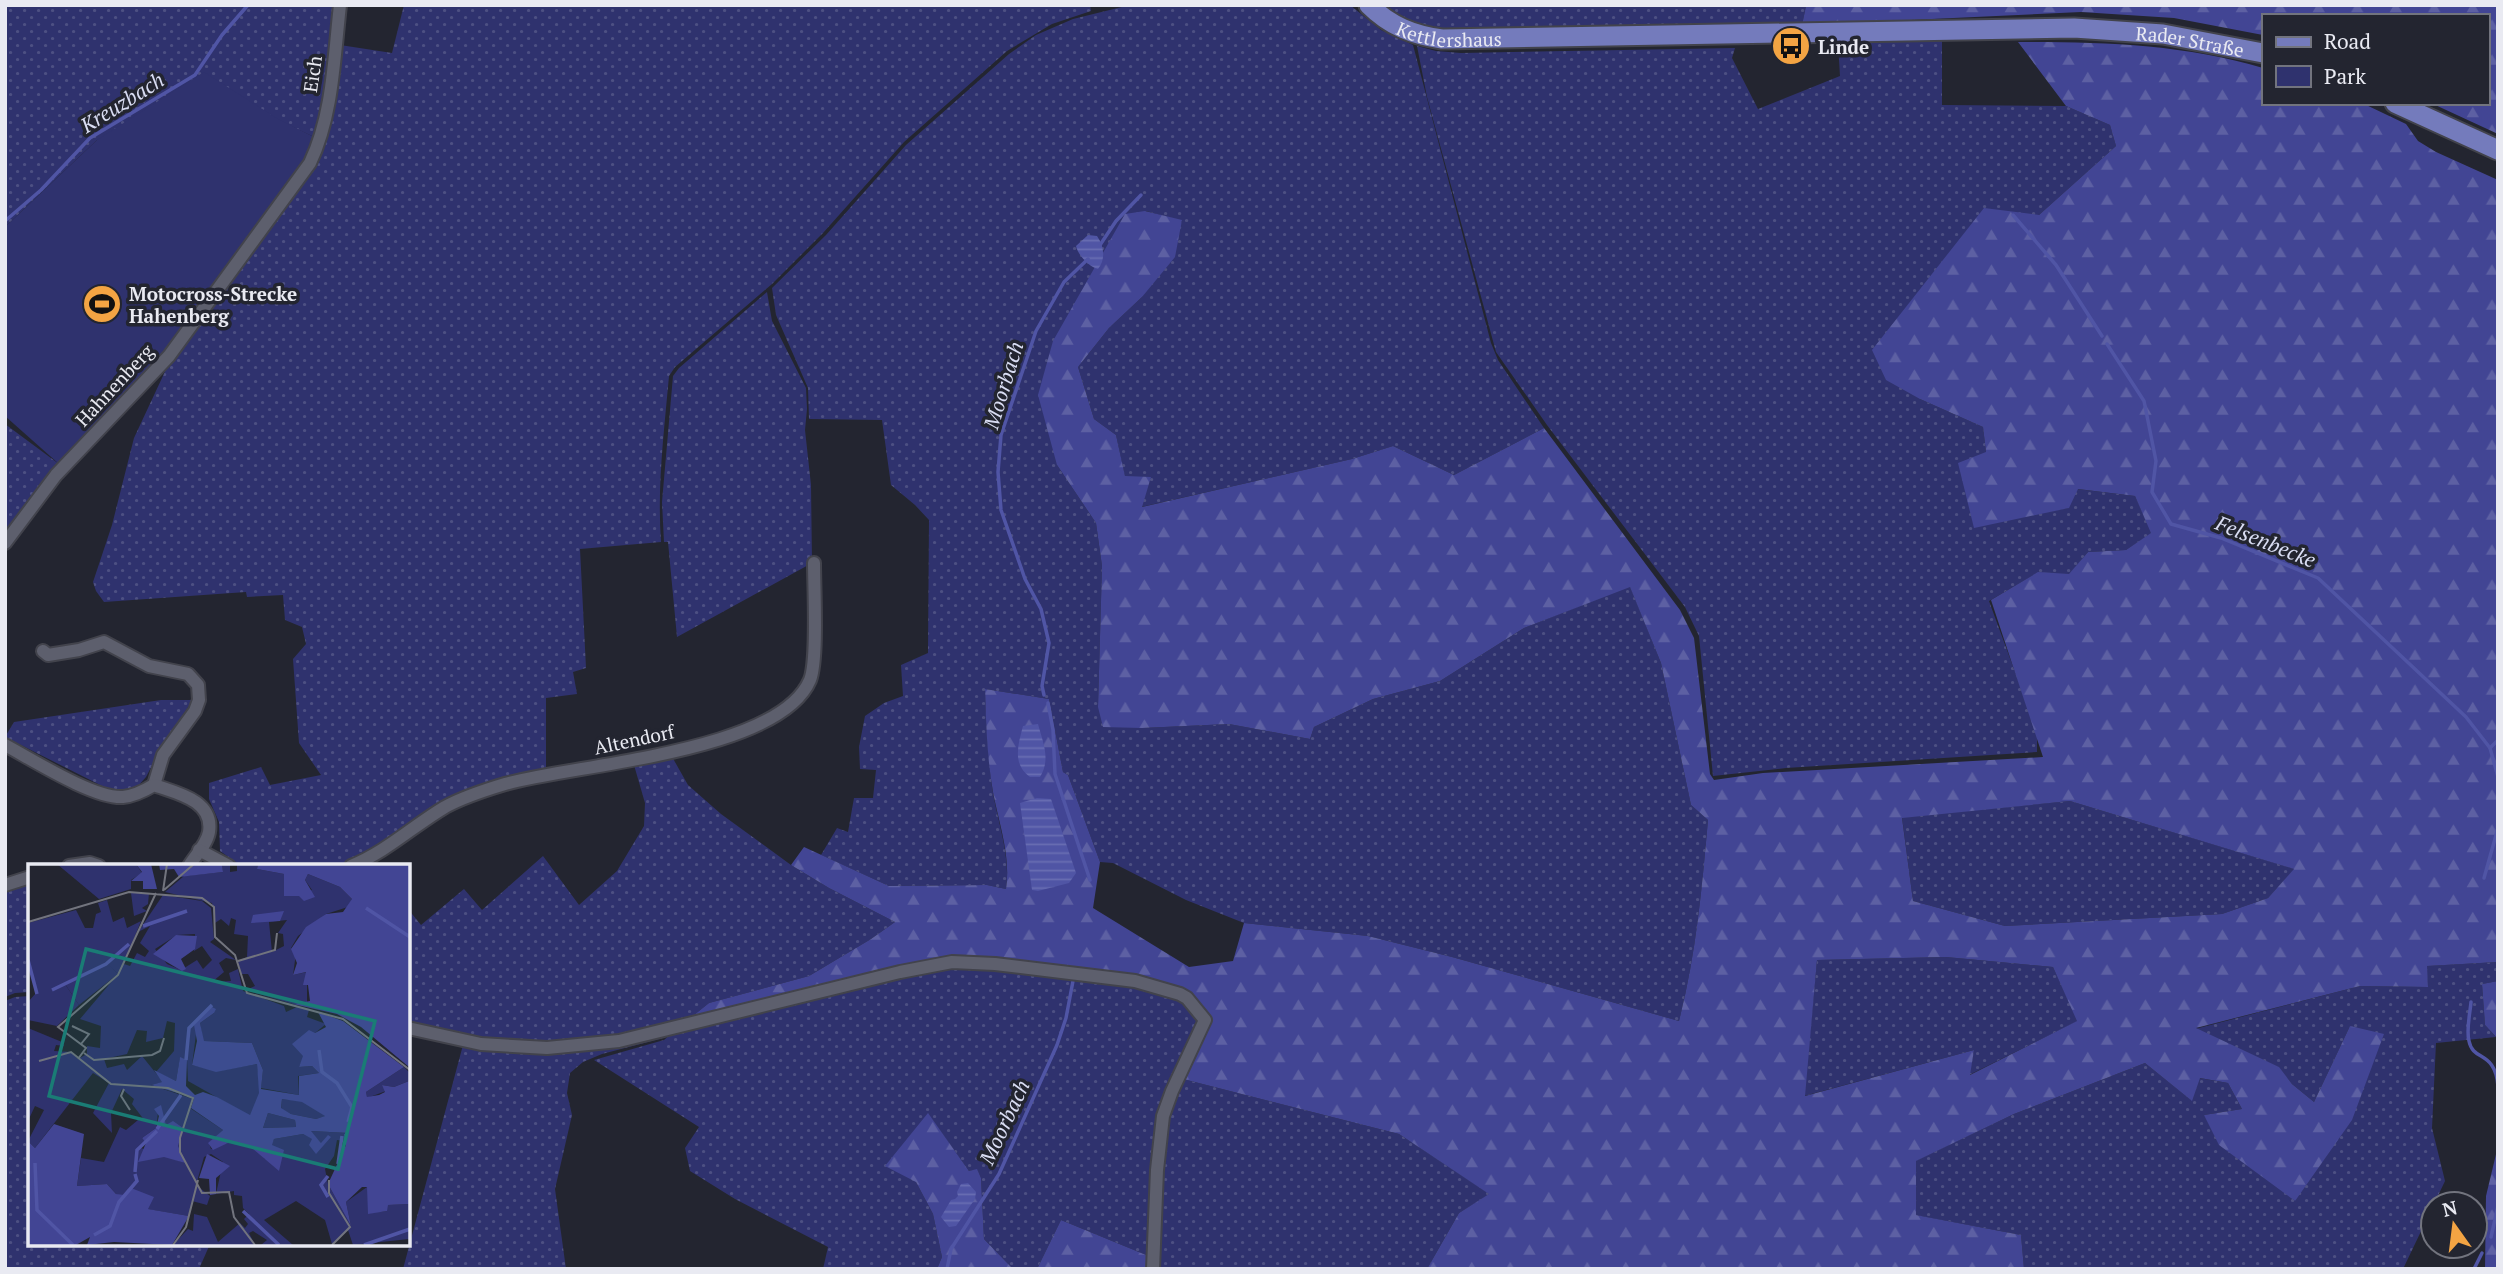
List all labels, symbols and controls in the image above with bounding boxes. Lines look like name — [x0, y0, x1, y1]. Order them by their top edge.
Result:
legend — [2262, 14, 2489, 105]
street label: Kettlershaus — [1393, 15, 1502, 52]
street label: Rader Straße — [2135, 20, 2246, 62]
bus stop icon: Linde — [1770, 25, 1812, 67]
text: Road — [2324, 27, 2371, 55]
place label: Linde — [1818, 34, 1869, 59]
street label: Eich — [297, 54, 327, 94]
text: Park — [2324, 62, 2366, 90]
water label: Kreuzbach — [74, 65, 169, 139]
place label: Motocross-Strecke Hahenberg — [129, 281, 297, 328]
sports icon: Motocross-Strecke Hahenberg — [81, 283, 123, 325]
street label: Hahnenberg — [69, 338, 159, 432]
water label: Moorbach — [976, 338, 1030, 433]
water label: Felsenbecke — [2211, 508, 2321, 574]
street label: Altendorf — [592, 718, 678, 760]
inset map — [28, 864, 410, 1246]
water label: Moorbach — [972, 1075, 1036, 1170]
north arrow — [2419, 1190, 2489, 1260]
text: N — [2440, 1194, 2460, 1222]

